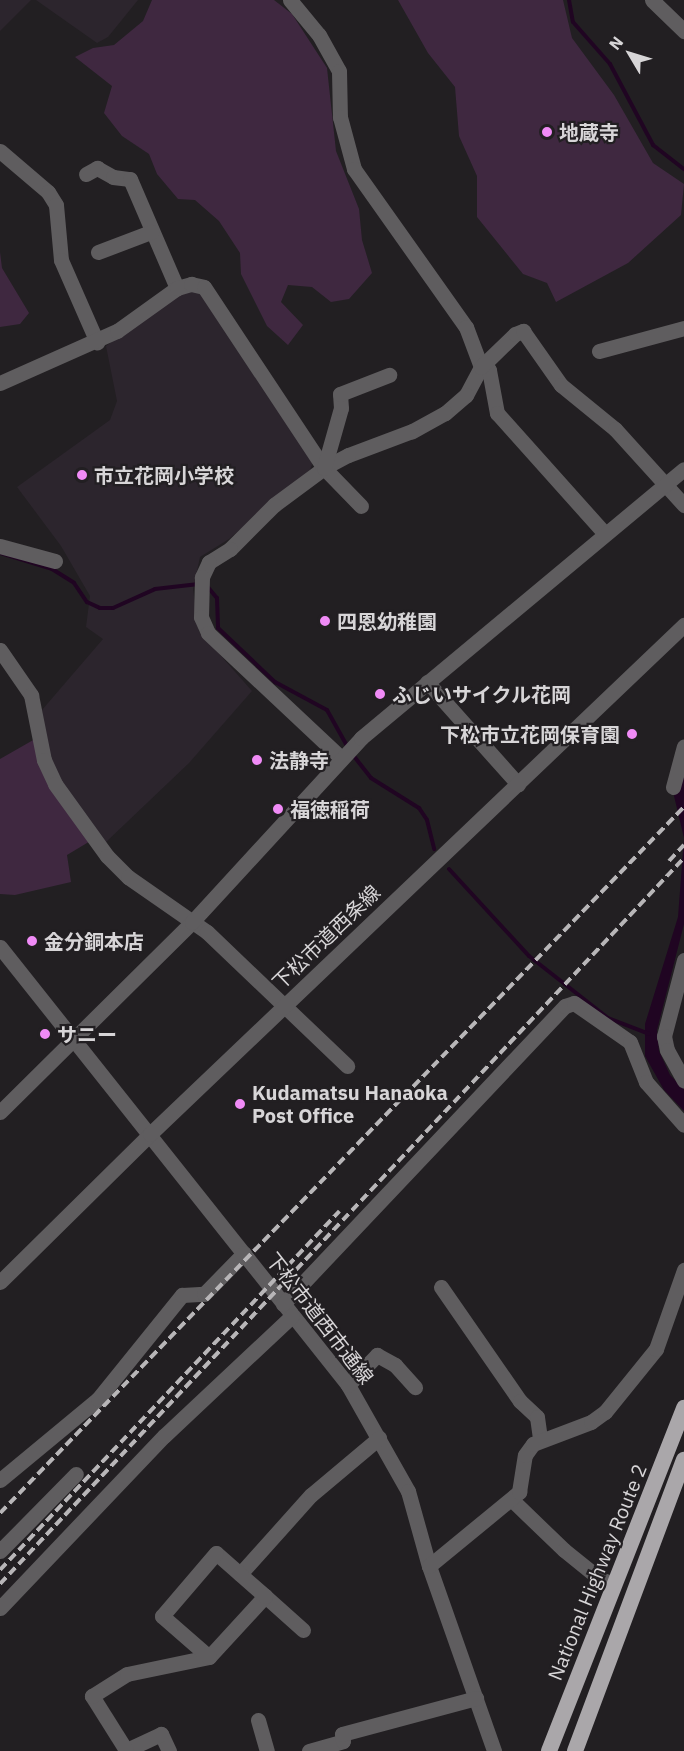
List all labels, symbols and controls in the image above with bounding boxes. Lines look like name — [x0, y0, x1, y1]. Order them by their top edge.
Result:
north arrow — [600, 24, 660, 84]
text: N — [604, 32, 627, 54]
place label: 地蔵寺 — [559, 120, 619, 144]
marker: 地蔵寺 — [540, 125, 554, 139]
place label: 市立花岡小学校 — [94, 463, 234, 487]
marker: 市立花岡小学校 — [75, 468, 89, 482]
place label: 四恩幼稚園 — [337, 609, 437, 633]
marker: 四恩幼稚園 — [318, 614, 332, 628]
place label: ふじいサイクル花岡 — [392, 682, 572, 706]
marker: ふじいサイクル花岡 — [373, 687, 387, 701]
place label: 下松市立花岡保育園 — [440, 722, 620, 746]
marker: 下松市立花岡保育園 — [625, 727, 639, 741]
place label: 法静寺 — [269, 748, 329, 772]
marker: 法静寺 — [250, 753, 264, 767]
place label: 福徳稲荷 — [290, 797, 370, 821]
marker: 福徳稲荷 — [271, 802, 285, 816]
street label: 下松市道西条線 — [267, 880, 385, 994]
place label: 金分銅本店 — [44, 929, 144, 953]
marker: 金分銅本店 — [25, 934, 39, 948]
place label: サニー — [57, 1022, 117, 1046]
marker: サニー — [38, 1027, 52, 1041]
place label: Kudamatsu Hanaoka Post Office — [252, 1080, 448, 1127]
marker: Kudamatsu Hanaoka Post Office — [233, 1097, 247, 1111]
street label: 下松市道西市通線 — [261, 1248, 379, 1388]
street label: National Highway Route 2 — [543, 1460, 651, 1684]

